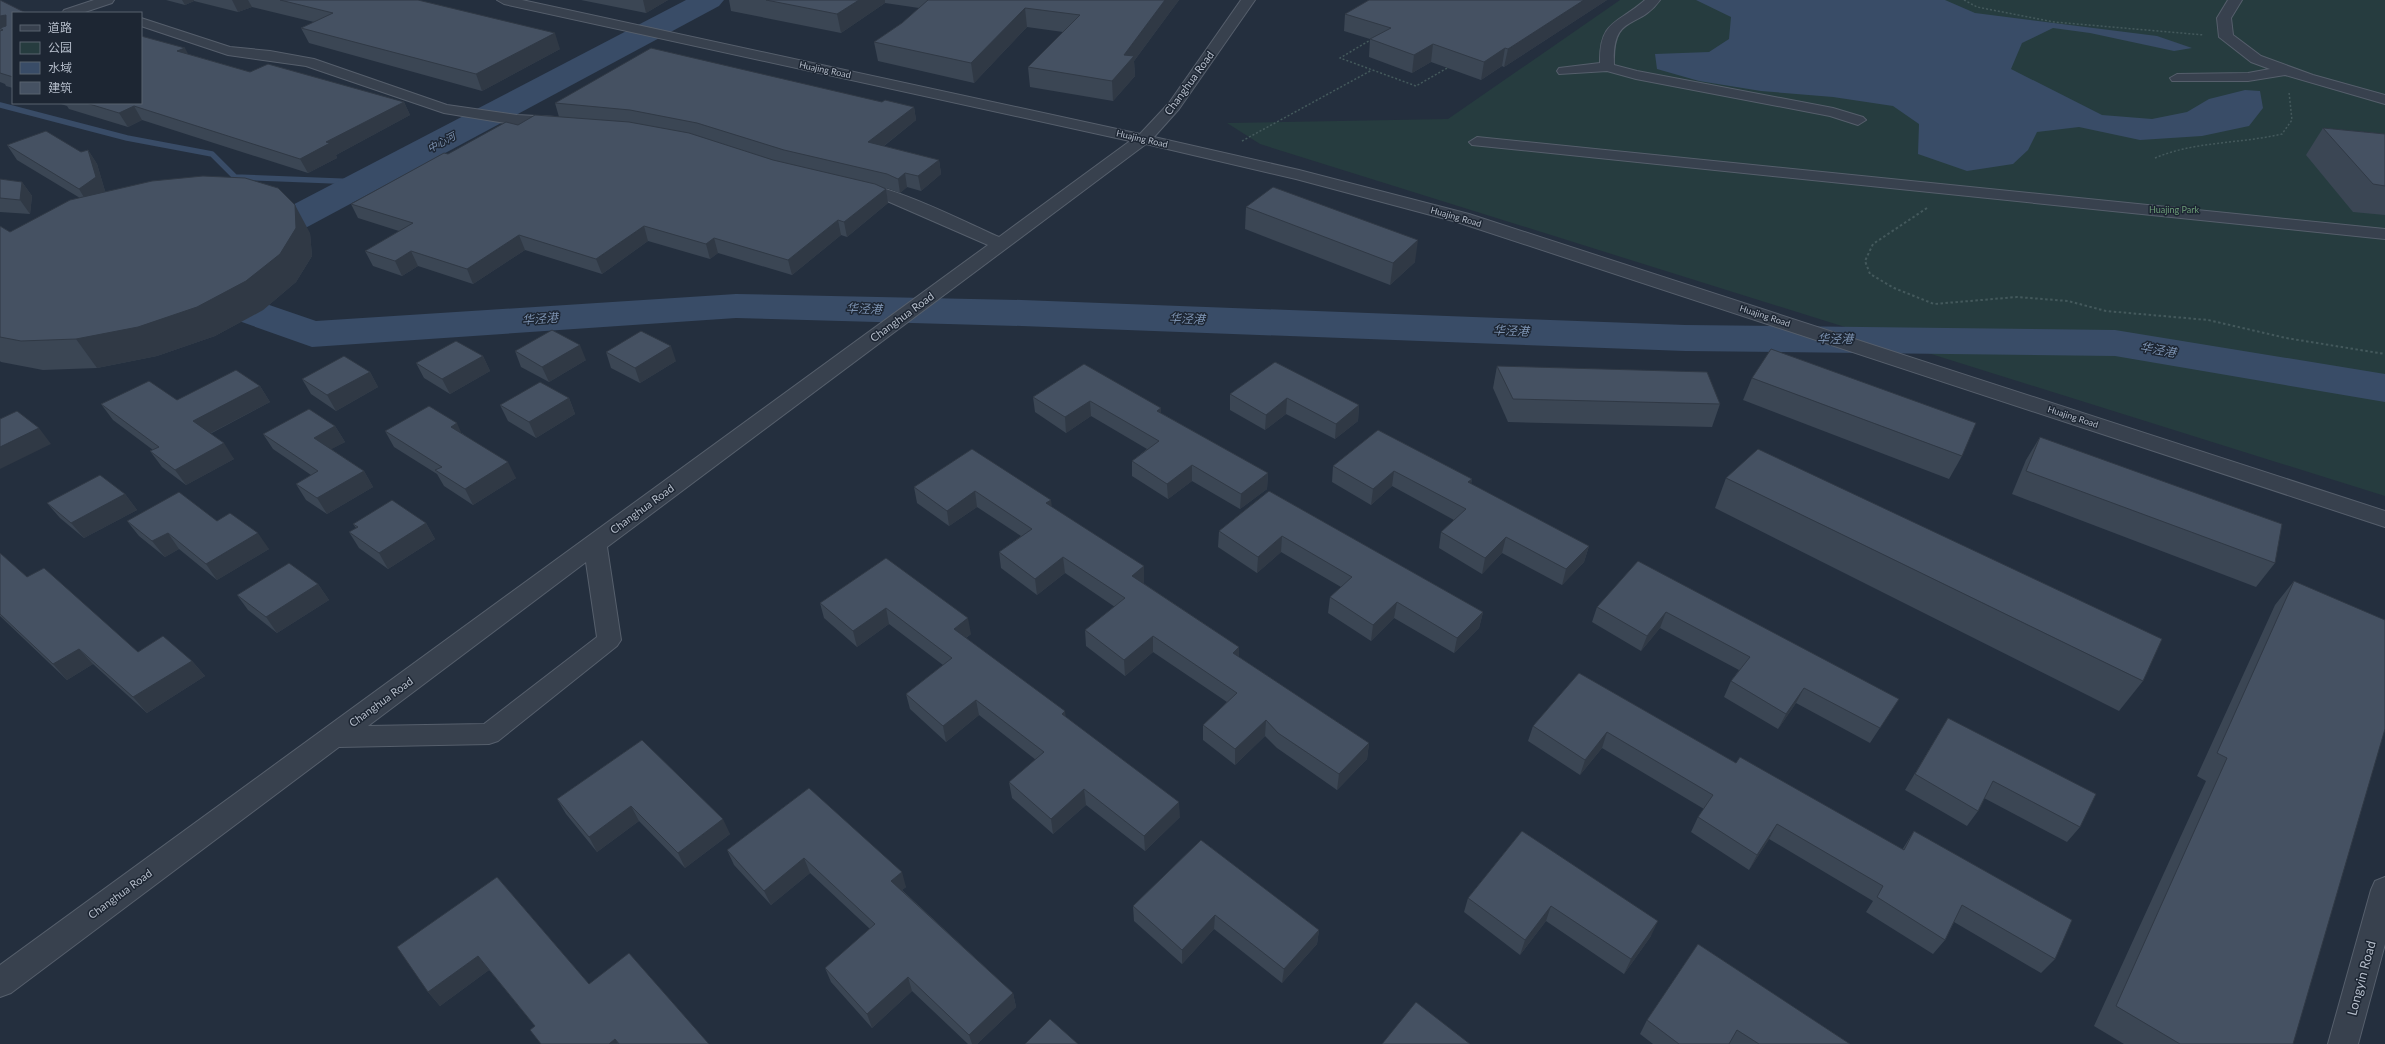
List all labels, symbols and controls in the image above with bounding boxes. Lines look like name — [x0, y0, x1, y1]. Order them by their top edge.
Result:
legend — [12, 12, 142, 104]
text: 道路 — [48, 20, 72, 35]
text: 公园 — [48, 40, 72, 55]
street label: Changhua Road — [1161, 48, 1216, 117]
street label: Huajing Road — [798, 59, 852, 80]
text: 水域 — [48, 60, 72, 75]
text: 建筑 — [48, 80, 72, 95]
street label: Huajing Road — [1115, 127, 1169, 150]
water label: 中心河 — [425, 129, 459, 154]
street label: Huajing Road — [1429, 204, 1483, 229]
park label: Huajing Park — [2149, 204, 2200, 215]
street label: Changhua Road — [867, 289, 936, 344]
water label: 华泾港 — [846, 300, 884, 317]
street label: Huajing Road — [1738, 302, 1792, 329]
water label: 华泾港 — [521, 310, 560, 327]
water label: 华泾港 — [1169, 310, 1207, 327]
water label: 华泾港 — [1493, 322, 1531, 339]
water label: 华泾港 — [1817, 331, 1855, 346]
water label: 华泾港 — [2139, 339, 2179, 360]
street label: Huajing Road — [2046, 403, 2100, 430]
street label: Changhua Road — [607, 481, 676, 536]
street label: Changhua Road — [346, 674, 415, 729]
street label: Changhua Road — [85, 866, 154, 921]
street label: Longyin Road — [2343, 939, 2379, 1017]

